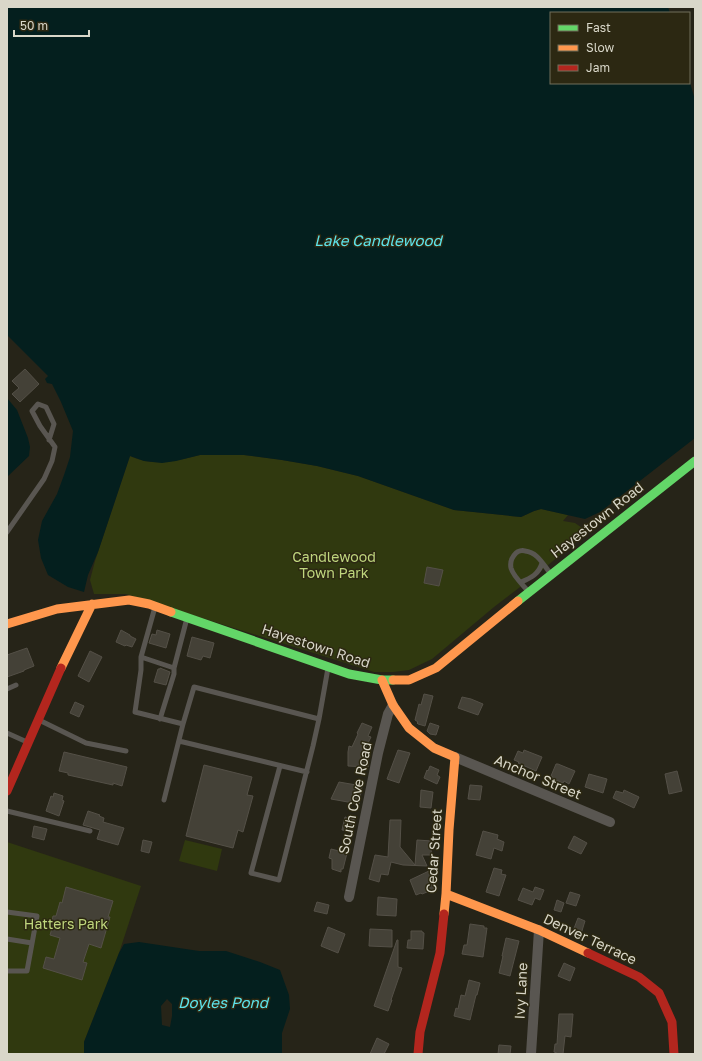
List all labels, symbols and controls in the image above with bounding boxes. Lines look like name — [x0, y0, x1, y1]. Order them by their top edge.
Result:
scale bar — [14, 12, 89, 38]
legend — [550, 12, 690, 84]
text: 50 m — [20, 18, 48, 33]
text: Fast — [586, 20, 611, 35]
text: Slow — [586, 40, 614, 55]
text: Jam — [586, 60, 610, 75]
water label: Lake Candlewood — [314, 231, 443, 249]
street label: Hayestown Road — [547, 478, 646, 561]
park label: Candlewood Town Park — [292, 548, 376, 581]
street label: Hayestown Road — [260, 620, 373, 671]
street label: South Cove Road — [334, 740, 375, 856]
street label: Anchor Street — [492, 751, 584, 803]
street label: Cedar Street — [422, 808, 445, 894]
street label: Denver Terrace — [541, 910, 640, 968]
park label: Hatters Park — [24, 915, 108, 932]
street label: Ivy Lane — [511, 962, 530, 1020]
water label: Doyles Pond — [178, 993, 270, 1012]

